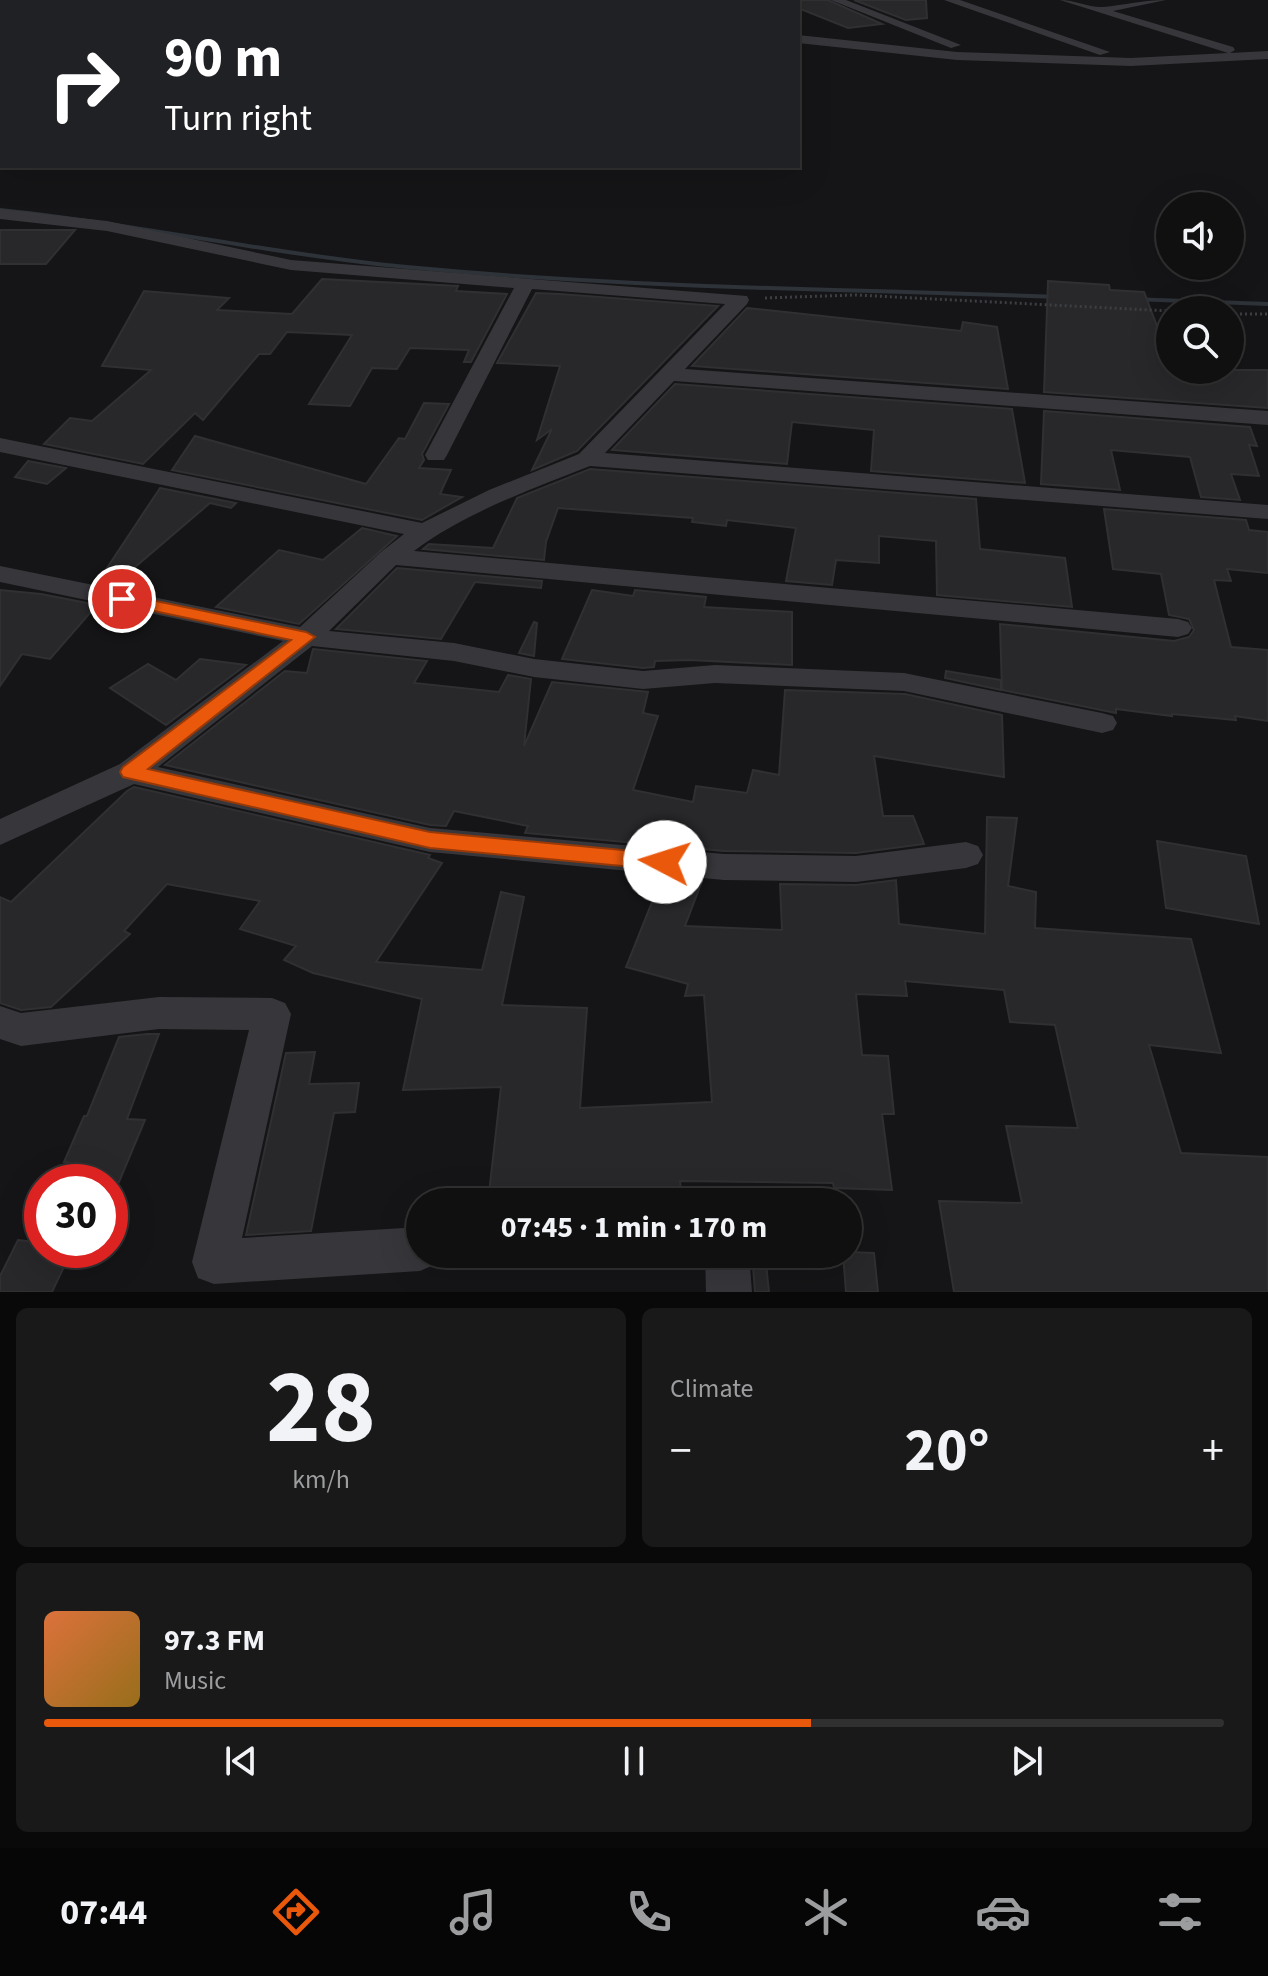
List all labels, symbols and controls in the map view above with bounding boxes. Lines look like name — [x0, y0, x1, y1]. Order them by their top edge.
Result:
text: 90 m — [164, 19, 282, 98]
icon: right — [32, 32, 136, 136]
text: Turn right — [164, 93, 312, 144]
map controls — [1156, 192, 1244, 384]
button: sound — [1156, 192, 1244, 280]
button: search — [1156, 296, 1244, 384]
pin — [88, 565, 156, 633]
icon: arrive — [100, 577, 144, 621]
position arrow — [623, 820, 707, 904]
speed limit sign: 30 — [24, 1164, 128, 1268]
text: 07:45 · 1 min · 170 m — [501, 1206, 767, 1249]
text: 28 — [266, 1335, 376, 1483]
text: Climate — [670, 1370, 754, 1407]
text: 20° — [904, 1409, 990, 1494]
text: − — [670, 1420, 692, 1483]
text: + — [1202, 1420, 1224, 1483]
text: km/h — [292, 1461, 350, 1498]
text: 97.3 FM — [164, 1619, 265, 1662]
text: Music — [164, 1662, 226, 1699]
icon: previous — [219, 1739, 263, 1783]
icon: pause — [612, 1739, 656, 1783]
icon: next — [1005, 1739, 1049, 1783]
icon: directions — [268, 1884, 324, 1940]
icon: music — [445, 1884, 501, 1940]
icon: phone — [621, 1884, 677, 1940]
icon: climate — [798, 1884, 854, 1940]
icon: car — [975, 1884, 1031, 1940]
icon: filters — [1152, 1884, 1208, 1940]
text: 07:44 — [60, 1887, 147, 1938]

